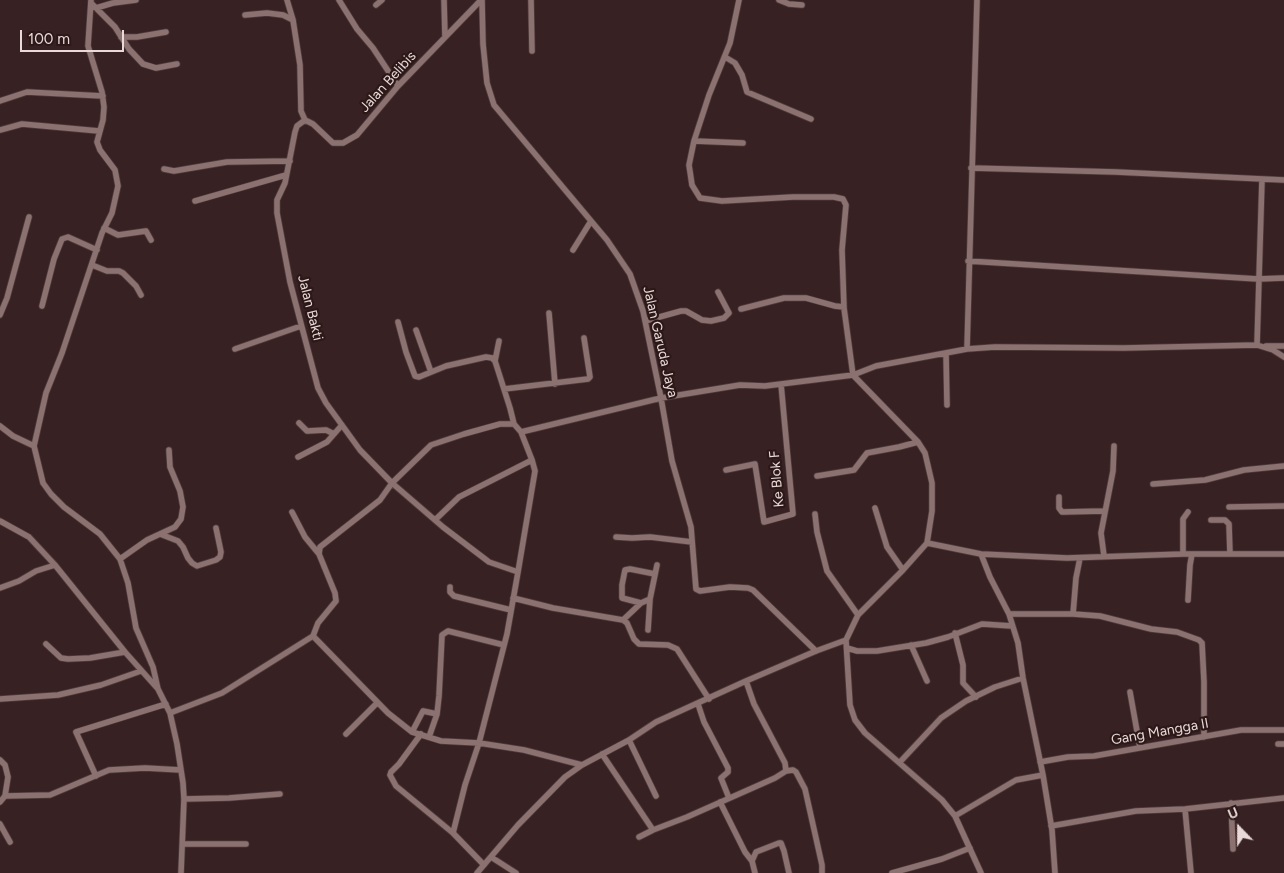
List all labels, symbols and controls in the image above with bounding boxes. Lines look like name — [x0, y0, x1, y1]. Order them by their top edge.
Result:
scale bar — [22, 20, 126, 52]
text: 100 m — [28, 30, 70, 48]
street label: Jalan Belibis — [356, 48, 420, 116]
street label: Jalan Bakti — [294, 274, 326, 342]
street label: Jalan Garuda Jaya — [639, 285, 681, 399]
street label: Ke Blok F — [766, 450, 788, 508]
street label: Gang Mangga II — [1110, 715, 1210, 749]
north arrow — [1214, 803, 1264, 853]
text: U — [1225, 804, 1241, 823]

